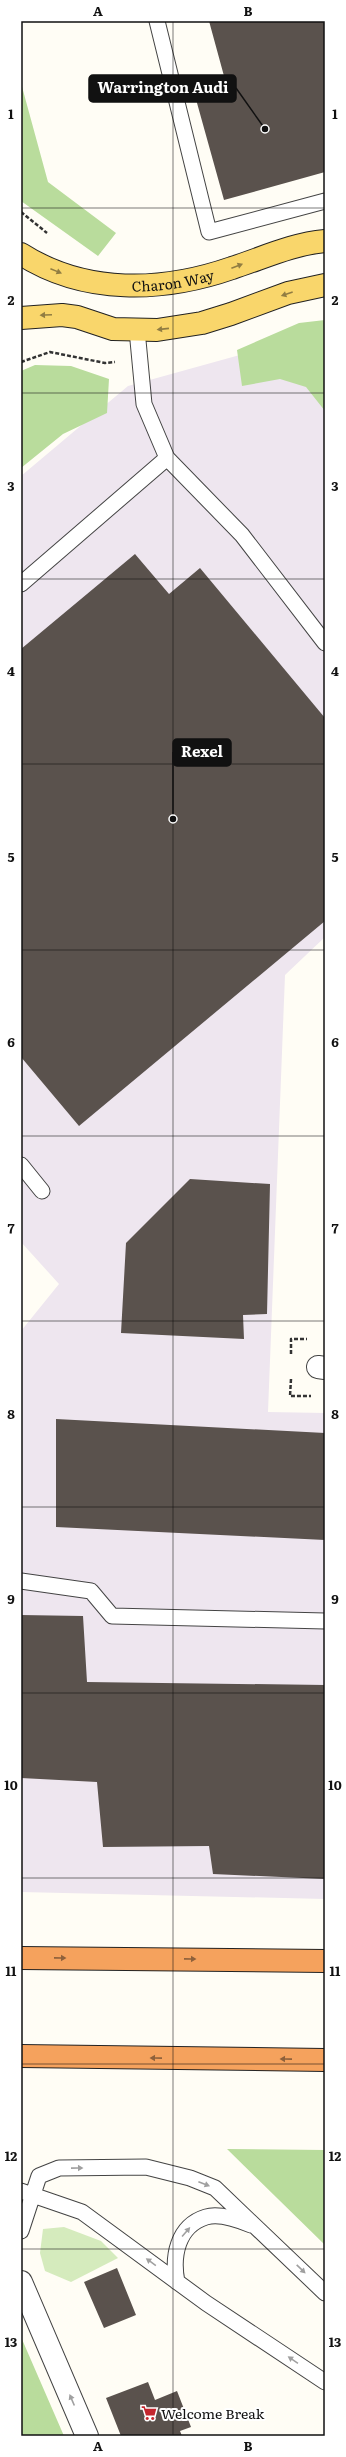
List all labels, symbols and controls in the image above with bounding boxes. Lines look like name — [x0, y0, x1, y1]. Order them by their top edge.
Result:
text: A — [93, 1, 103, 20]
text: B — [244, 1, 253, 20]
callout: Warrington Audi — [89, 75, 236, 102]
text: Warrington Audi — [97, 75, 229, 98]
text: 1 — [8, 104, 14, 123]
text: 1 — [332, 104, 338, 123]
one-way arrow — [232, 263, 244, 269]
street label: Charon Way — [131, 264, 217, 296]
one-way arrow — [51, 268, 63, 274]
text: 2 — [8, 290, 15, 309]
text: 2 — [332, 290, 339, 309]
one-way arrow — [281, 291, 293, 297]
one-way arrow — [40, 312, 52, 319]
one-way arrow — [157, 326, 169, 333]
text: 3 — [7, 476, 15, 495]
text: 3 — [331, 476, 339, 495]
text: 4 — [7, 661, 15, 680]
text: 4 — [331, 661, 339, 680]
callout: Rexel — [173, 739, 231, 766]
text: Rexel — [181, 739, 224, 762]
text: 5 — [7, 847, 15, 866]
text: 5 — [331, 847, 339, 866]
text: 6 — [7, 1032, 15, 1051]
text: 6 — [331, 1032, 339, 1051]
text: 7 — [7, 1218, 15, 1237]
text: 7 — [331, 1218, 339, 1237]
text: 8 — [7, 1404, 15, 1423]
text: 8 — [331, 1404, 339, 1423]
text: 9 — [7, 1589, 15, 1608]
text: 9 — [331, 1589, 339, 1608]
text: 10 — [4, 1775, 18, 1794]
text: 10 — [328, 1775, 342, 1794]
one-way arrow — [54, 1955, 67, 1961]
one-way arrow — [184, 1956, 197, 1962]
text: 11 — [6, 1961, 17, 1980]
text: 11 — [330, 1961, 341, 1980]
one-way arrow — [149, 2055, 162, 2061]
one-way arrow — [279, 2056, 292, 2062]
text: 12 — [5, 2146, 17, 2165]
text: 12 — [329, 2146, 341, 2165]
one-way arrow — [71, 2165, 84, 2171]
one-way arrow — [199, 2181, 211, 2187]
one-way arrow — [182, 2227, 191, 2238]
one-way arrow — [146, 2258, 156, 2266]
one-way arrow — [296, 2264, 306, 2274]
text: 13 — [5, 2332, 17, 2351]
text: 13 — [329, 2332, 341, 2351]
one-way arrow — [287, 2356, 298, 2364]
one-way arrow — [69, 2395, 75, 2406]
place label: Welcome Break — [161, 2403, 265, 2423]
supermarket icon: Welcome Break — [140, 2404, 158, 2422]
text: A — [93, 2436, 103, 2455]
text: B — [244, 2436, 253, 2455]

